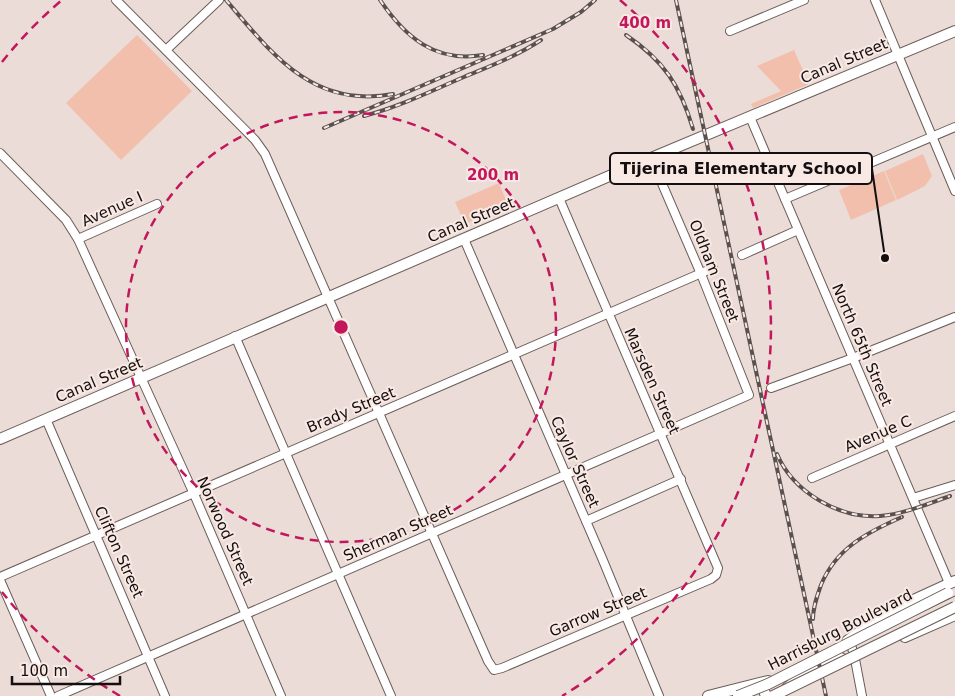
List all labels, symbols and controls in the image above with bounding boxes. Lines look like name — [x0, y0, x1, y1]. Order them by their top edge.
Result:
text: 400 m — [619, 14, 671, 32]
street label: Canal Street — [798, 35, 890, 87]
callout: Tijerina Elementary School — [610, 153, 872, 184]
text: Tijerina Elementary School — [620, 159, 862, 178]
text: 200 m — [467, 166, 519, 184]
street label: Avenue I — [79, 188, 145, 230]
street label: Canal Street — [425, 194, 517, 246]
street label: Oldham Street — [685, 217, 743, 325]
street label: North 65th Street — [828, 281, 896, 409]
centre of rings — [332, 318, 350, 336]
street label: Marsden Street — [620, 325, 684, 437]
street label: Canal Street — [53, 354, 145, 406]
street label: Brady Street — [304, 383, 398, 437]
street label: Avenue C — [842, 412, 914, 456]
street label: Caylor Street — [547, 413, 603, 511]
street label: Norwood Street — [193, 474, 257, 588]
street label: Sherman Street — [341, 501, 456, 565]
street label: Clifton Street — [91, 503, 147, 601]
street label: Garrow Street — [546, 583, 650, 641]
street label: Harrisburg Boulevard — [765, 586, 915, 674]
scale bar — [12, 654, 120, 686]
text: 100 m — [20, 662, 68, 680]

